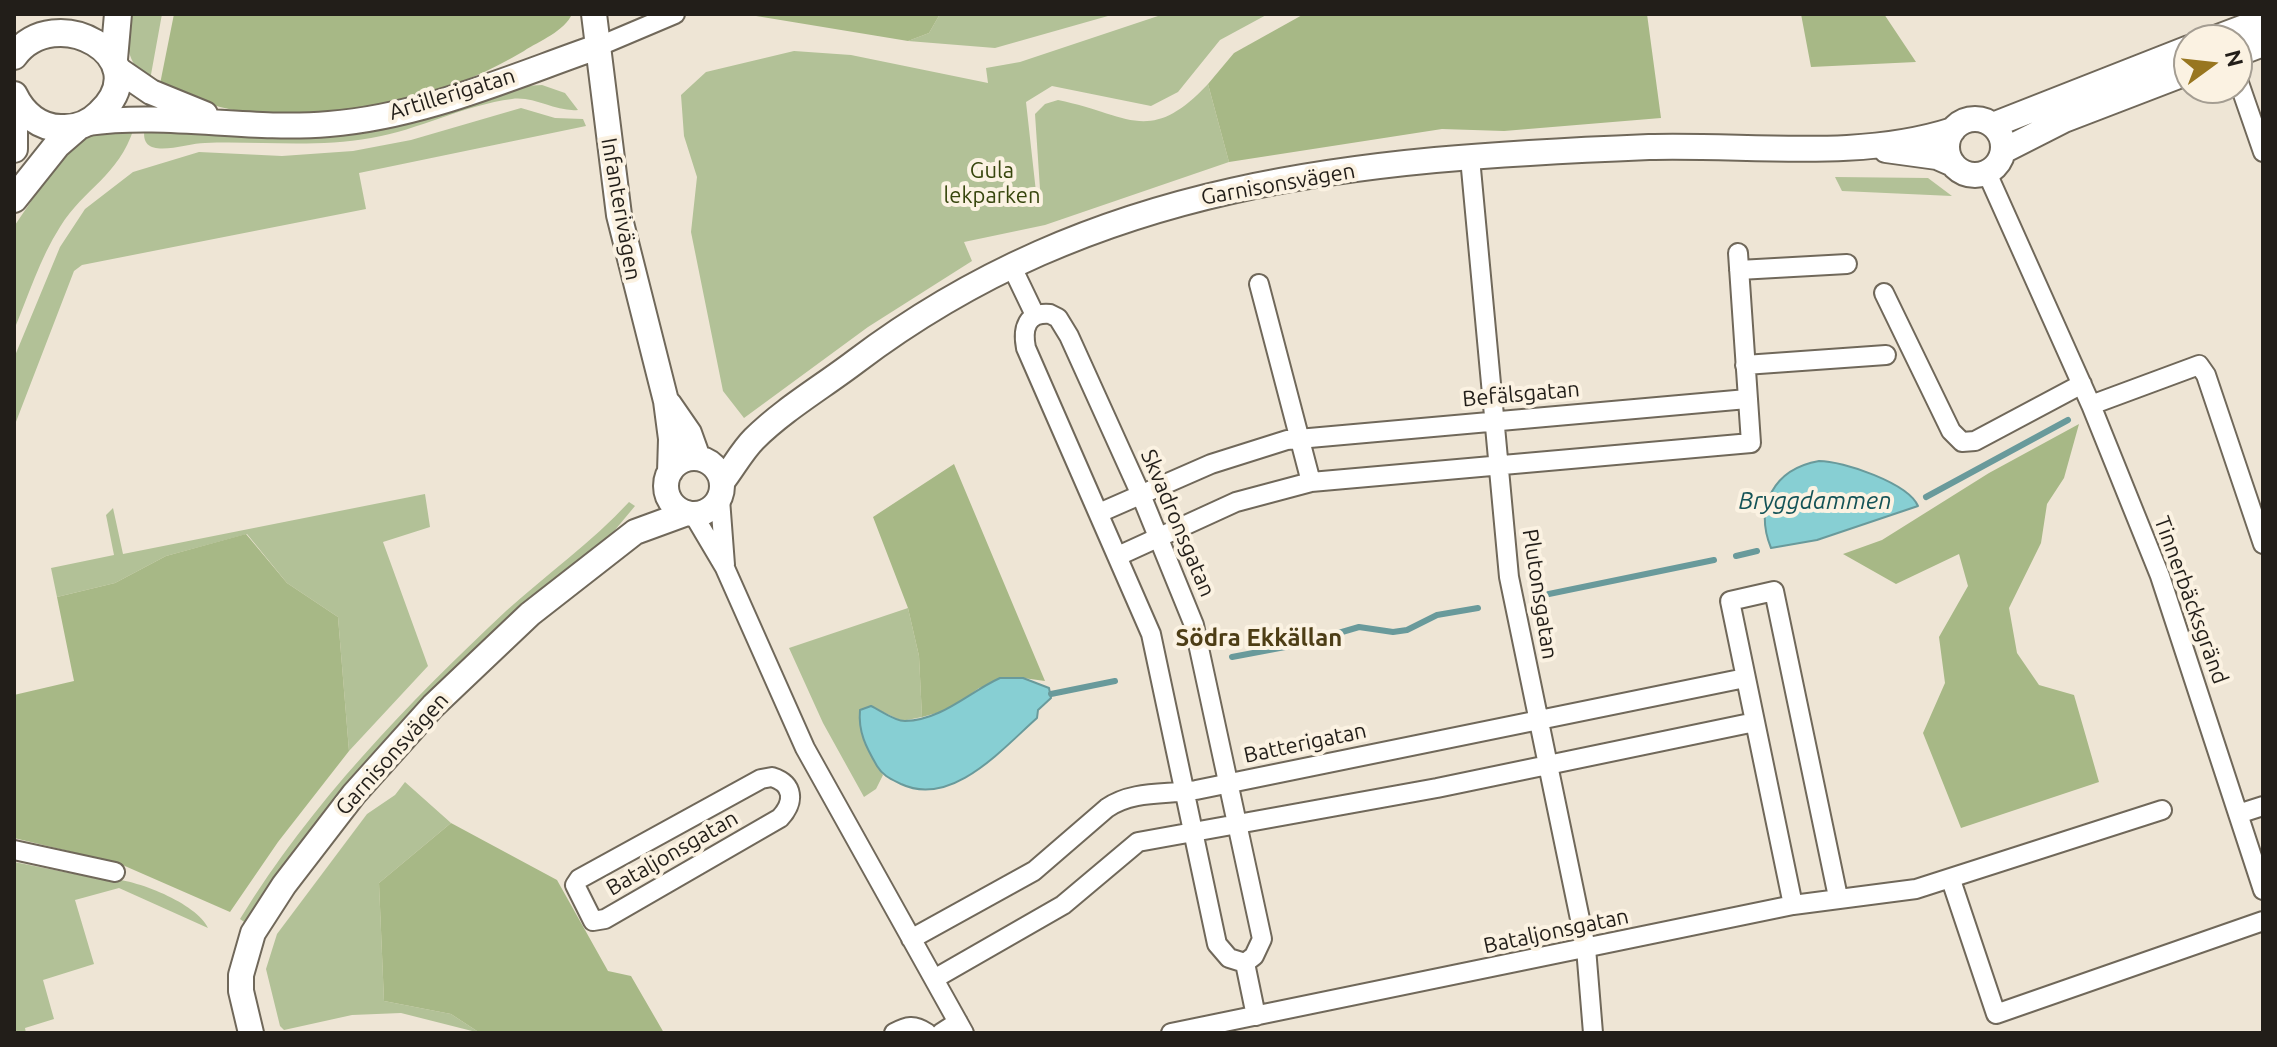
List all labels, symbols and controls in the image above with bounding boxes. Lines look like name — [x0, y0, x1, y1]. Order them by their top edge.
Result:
north arrow — [2173, 24, 2253, 104]
text: N — [2221, 47, 2249, 69]
street label: Artillerigatan — [386, 62, 518, 126]
street label: Infanterivägen — [595, 136, 647, 282]
street label: Garnisonsvägen — [1199, 157, 1357, 211]
park label: Gula lekparken — [944, 158, 1040, 210]
street label: Befälsgatan — [1461, 376, 1581, 412]
street label: Skvadronsgatan — [1135, 445, 1221, 601]
water label: Bryggdammen — [1738, 487, 1892, 515]
street label: Tinnerbäcksgränd — [2148, 513, 2234, 687]
street label: Plutonsgatan — [1517, 527, 1563, 661]
district label: Södra Ekkällan — [1176, 624, 1342, 652]
street label: Garnisonsvägen — [330, 687, 454, 821]
street label: Batterigatan — [1241, 717, 1369, 769]
street label: Bataljonsgatan — [601, 805, 743, 901]
street label: Bataljonsgatan — [1481, 903, 1631, 959]

